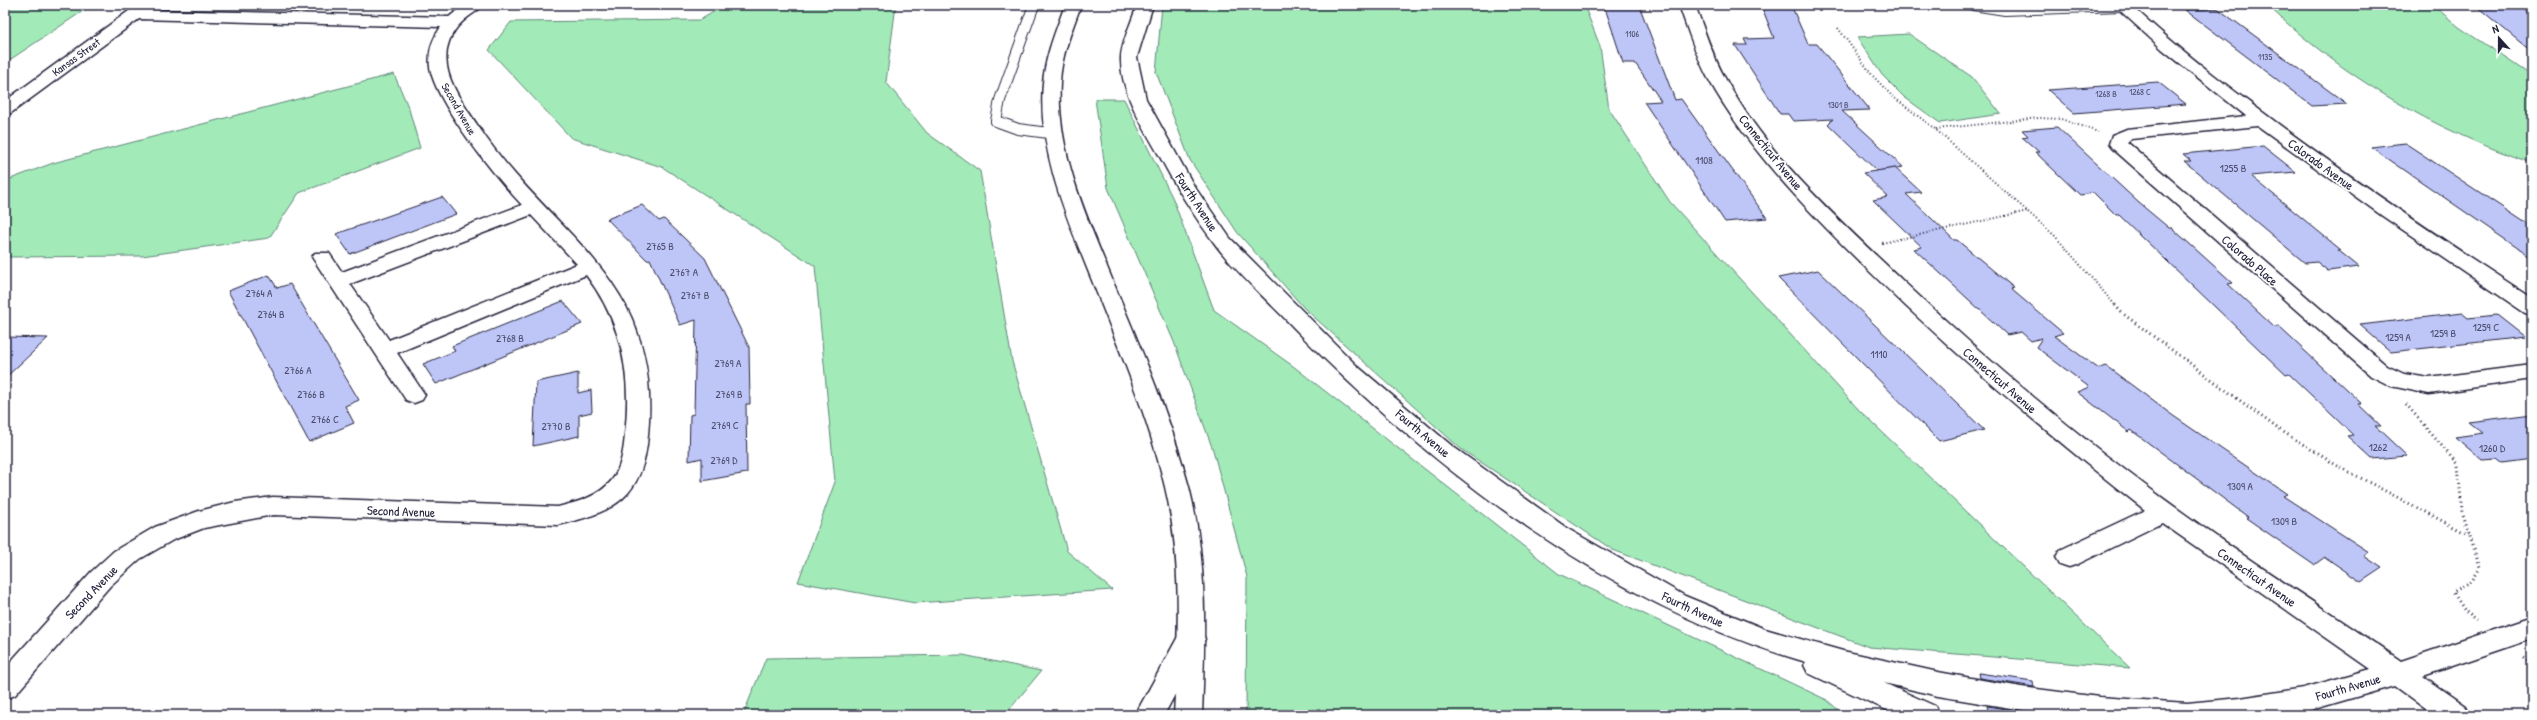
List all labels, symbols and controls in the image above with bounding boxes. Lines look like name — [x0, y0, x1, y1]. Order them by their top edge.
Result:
north arrow — [2479, 18, 2519, 58]
text: N — [2490, 21, 2501, 36]
house number: 1106 — [1625, 28, 1639, 40]
street label: Kansas Street — [49, 35, 103, 79]
house number: 1135 — [2258, 51, 2272, 63]
street label: Second Avenue — [438, 80, 480, 138]
house number: 1268 C — [2129, 86, 2151, 98]
house number: 1268 B — [2095, 88, 2117, 100]
house number: 1301 B — [1827, 99, 1849, 111]
street label: Connecticut Avenue — [1735, 110, 1807, 194]
street label: Colorado Avenue — [2284, 134, 2358, 194]
house number: 1108 — [1695, 153, 1713, 167]
house number: 1255 B — [2220, 161, 2247, 175]
street label: Fourth Avenue — [1171, 168, 1223, 235]
street label: Colorado Place — [2218, 230, 2282, 290]
house number: 2765 B — [646, 239, 674, 253]
house number: 2767 A — [670, 265, 699, 279]
house number: 2764 A — [245, 286, 273, 300]
house number: 2767 B — [681, 288, 710, 302]
house number: 2764 B — [257, 307, 285, 321]
house number: 1259 C — [2473, 320, 2499, 334]
house number: 1259 B — [2430, 326, 2456, 340]
house number: 1259 A — [2385, 330, 2411, 344]
house number: 2768 B — [496, 331, 524, 345]
street label: Connecticut Avenue — [1959, 343, 2041, 417]
house number: 1110 — [1871, 347, 1888, 361]
house number: 2769 A — [715, 356, 742, 370]
house number: 2766 A — [284, 363, 312, 377]
house number: 2766 B — [297, 387, 325, 401]
house number: 2769 B — [715, 387, 743, 401]
street label: Fourth Avenue — [1391, 404, 1454, 461]
house number: 2766 C — [311, 412, 339, 426]
house number: 2769 C — [711, 418, 739, 432]
house number: 2770 B — [541, 419, 571, 433]
house number: 1262 — [2369, 440, 2387, 454]
house number: 1260 D — [2479, 441, 2506, 455]
house number: 2769 D — [711, 453, 738, 467]
house number: 1309 A — [2227, 479, 2254, 493]
street label: Second Avenue — [367, 501, 435, 521]
house number: 1309 B — [2271, 514, 2297, 528]
street label: Connecticut Avenue — [2214, 543, 2300, 611]
street label: Second Avenue — [61, 561, 121, 623]
street label: Fourth Avenue — [1658, 586, 1727, 631]
street label: Fourth Avenue — [2313, 669, 2382, 705]

